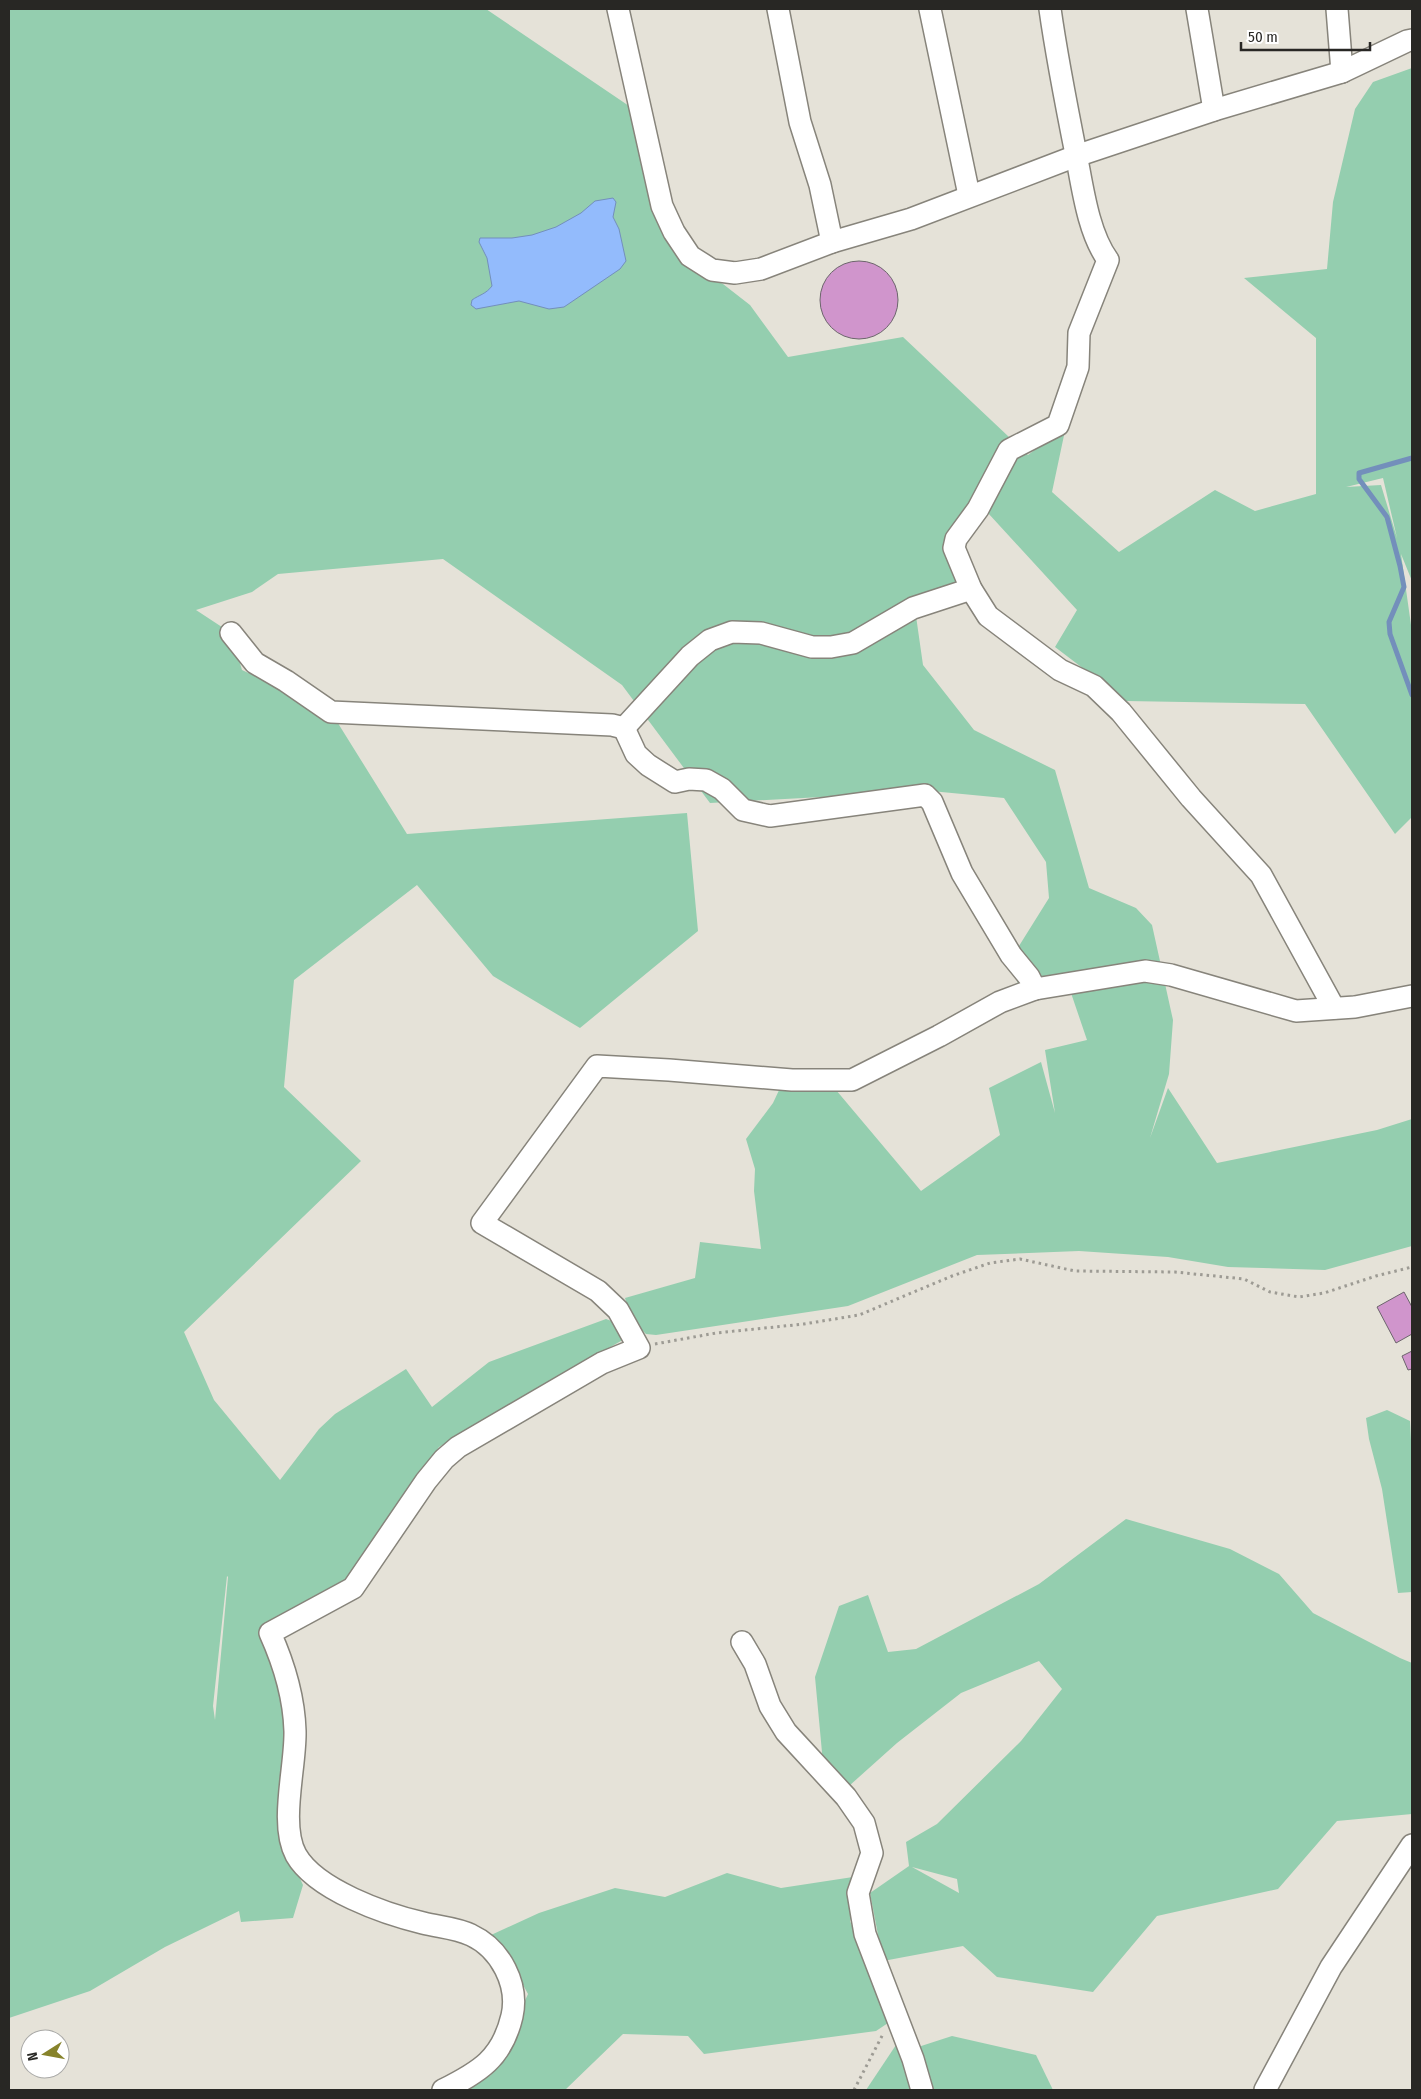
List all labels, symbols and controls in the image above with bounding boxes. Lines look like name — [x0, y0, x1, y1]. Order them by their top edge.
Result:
scale bar — [1241, 20, 1370, 52]
text: 50 m — [1248, 28, 1278, 46]
north arrow — [20, 2029, 70, 2079]
text: N — [24, 2051, 42, 2062]

